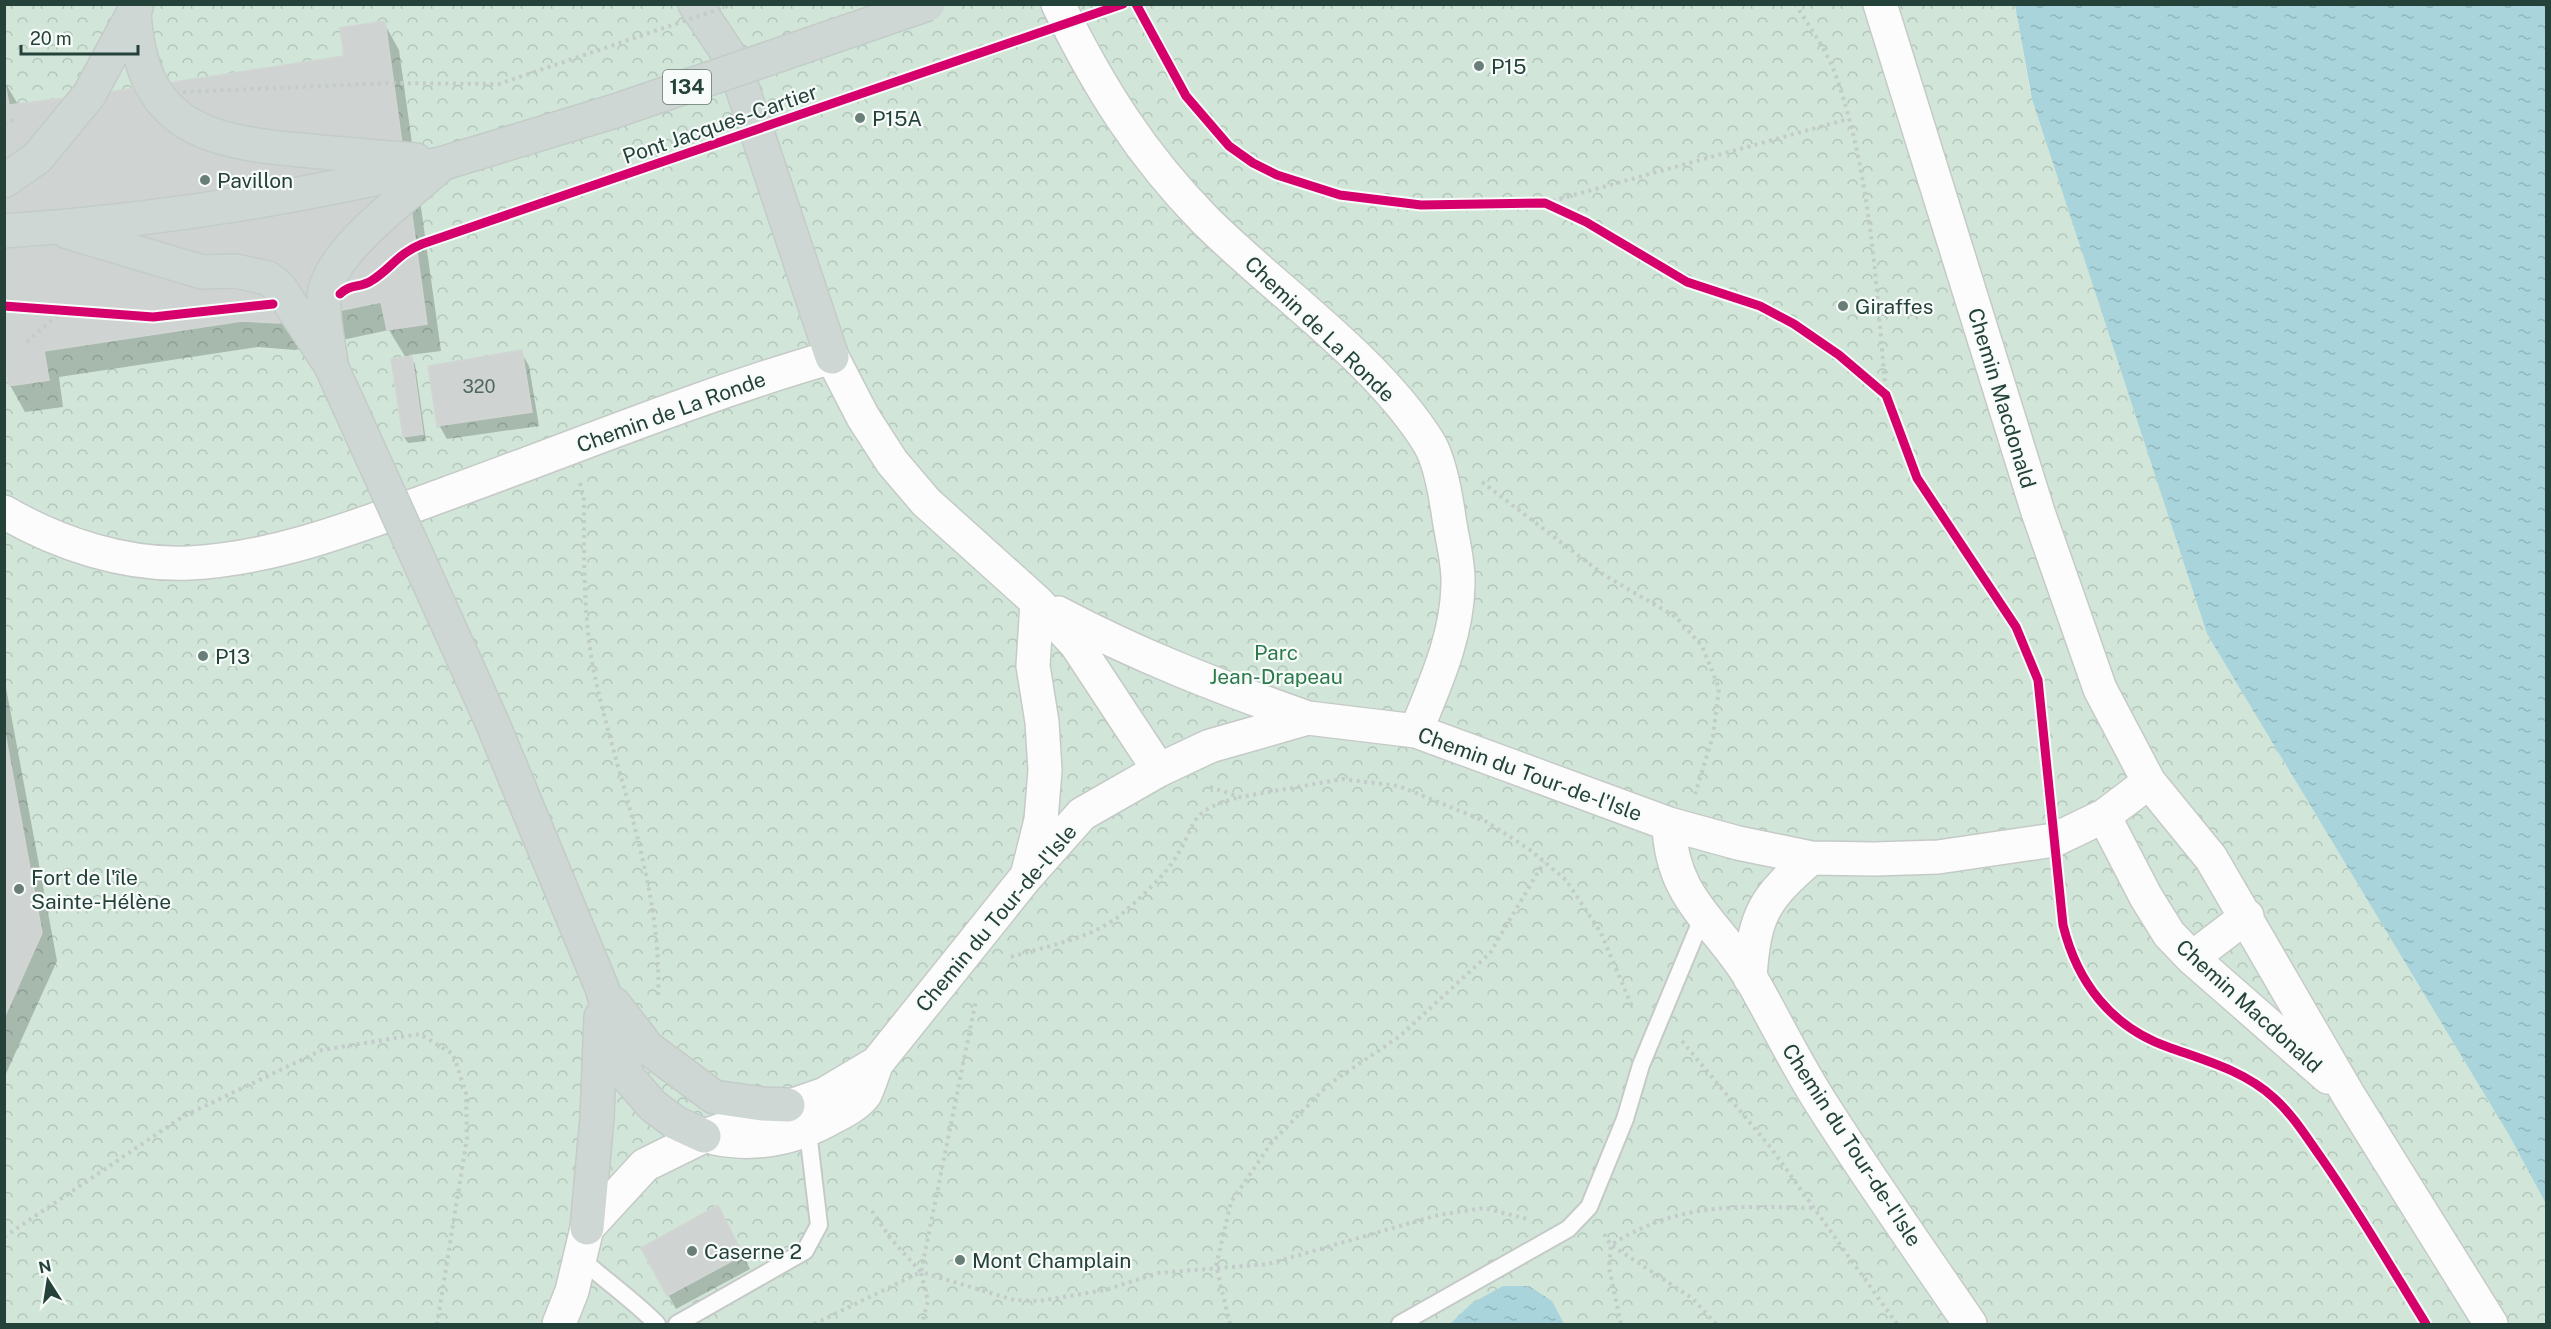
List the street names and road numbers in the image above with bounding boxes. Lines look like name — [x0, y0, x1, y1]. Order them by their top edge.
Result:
road number: 134 — [663, 70, 711, 104]
street label: Pont Jacques-Cartier — [619, 79, 821, 169]
street label: Chemin de La Ronde — [1240, 251, 1400, 407]
street label: Chemin Macdonald — [1963, 305, 2041, 491]
street label: Chemin de La Ronde — [573, 366, 769, 458]
street label: Chemin du Tour-de-l'Isle — [1415, 722, 1645, 826]
street label: Chemin du Tour-de-l'Isle — [910, 819, 1082, 1017]
street label: Chemin Macdonald — [2171, 934, 2327, 1078]
street label: Chemin du Tour-de-l'Isle — [1777, 1039, 1927, 1251]

